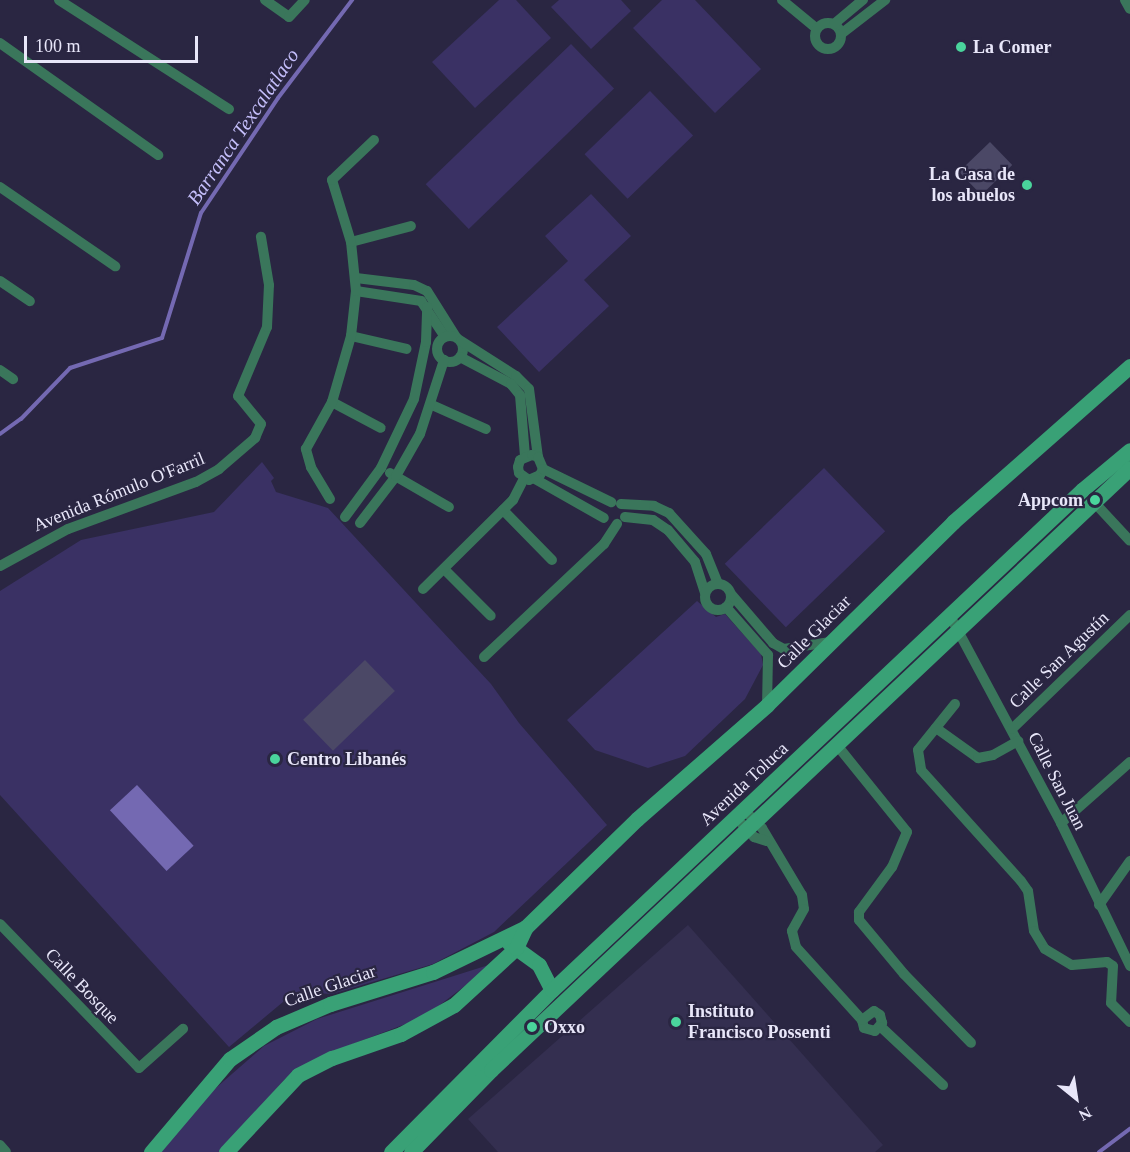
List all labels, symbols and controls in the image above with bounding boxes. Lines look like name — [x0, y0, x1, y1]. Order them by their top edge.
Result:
scale bar — [27, 24, 201, 62]
text: 100 m — [35, 36, 81, 56]
place label: La Comer — [973, 36, 1051, 58]
marker: La Comer — [954, 40, 968, 54]
water label: Barranca Texcalatlaco — [182, 44, 304, 210]
place label: La Casa de los abuelos — [929, 164, 1015, 207]
marker: La Casa de los abuelos — [1020, 178, 1034, 192]
street label: Avenida Rómulo O'Farril — [30, 448, 208, 536]
place label: Appcom — [1018, 489, 1083, 511]
marker: Appcom — [1088, 493, 1102, 507]
street label: Calle Glaciar — [773, 591, 855, 673]
street label: Calle San Agustín — [1004, 607, 1114, 713]
street label: Calle San Juan — [1023, 728, 1091, 834]
street label: Avenida Toluca — [695, 738, 793, 830]
place label: Centro Libanés — [287, 748, 406, 770]
marker: Centro Libanés — [268, 752, 282, 766]
street label: Calle Bosque — [41, 944, 123, 1028]
street label: Calle Glaciar — [281, 960, 379, 1012]
place label: Instituto Francisco Possenti — [688, 1001, 830, 1044]
marker: Instituto Francisco Possenti — [669, 1015, 683, 1029]
place label: Oxxo — [544, 1016, 585, 1038]
marker: Oxxo — [525, 1020, 539, 1034]
north arrow — [1046, 1068, 1106, 1128]
text: N — [1076, 1104, 1095, 1124]

